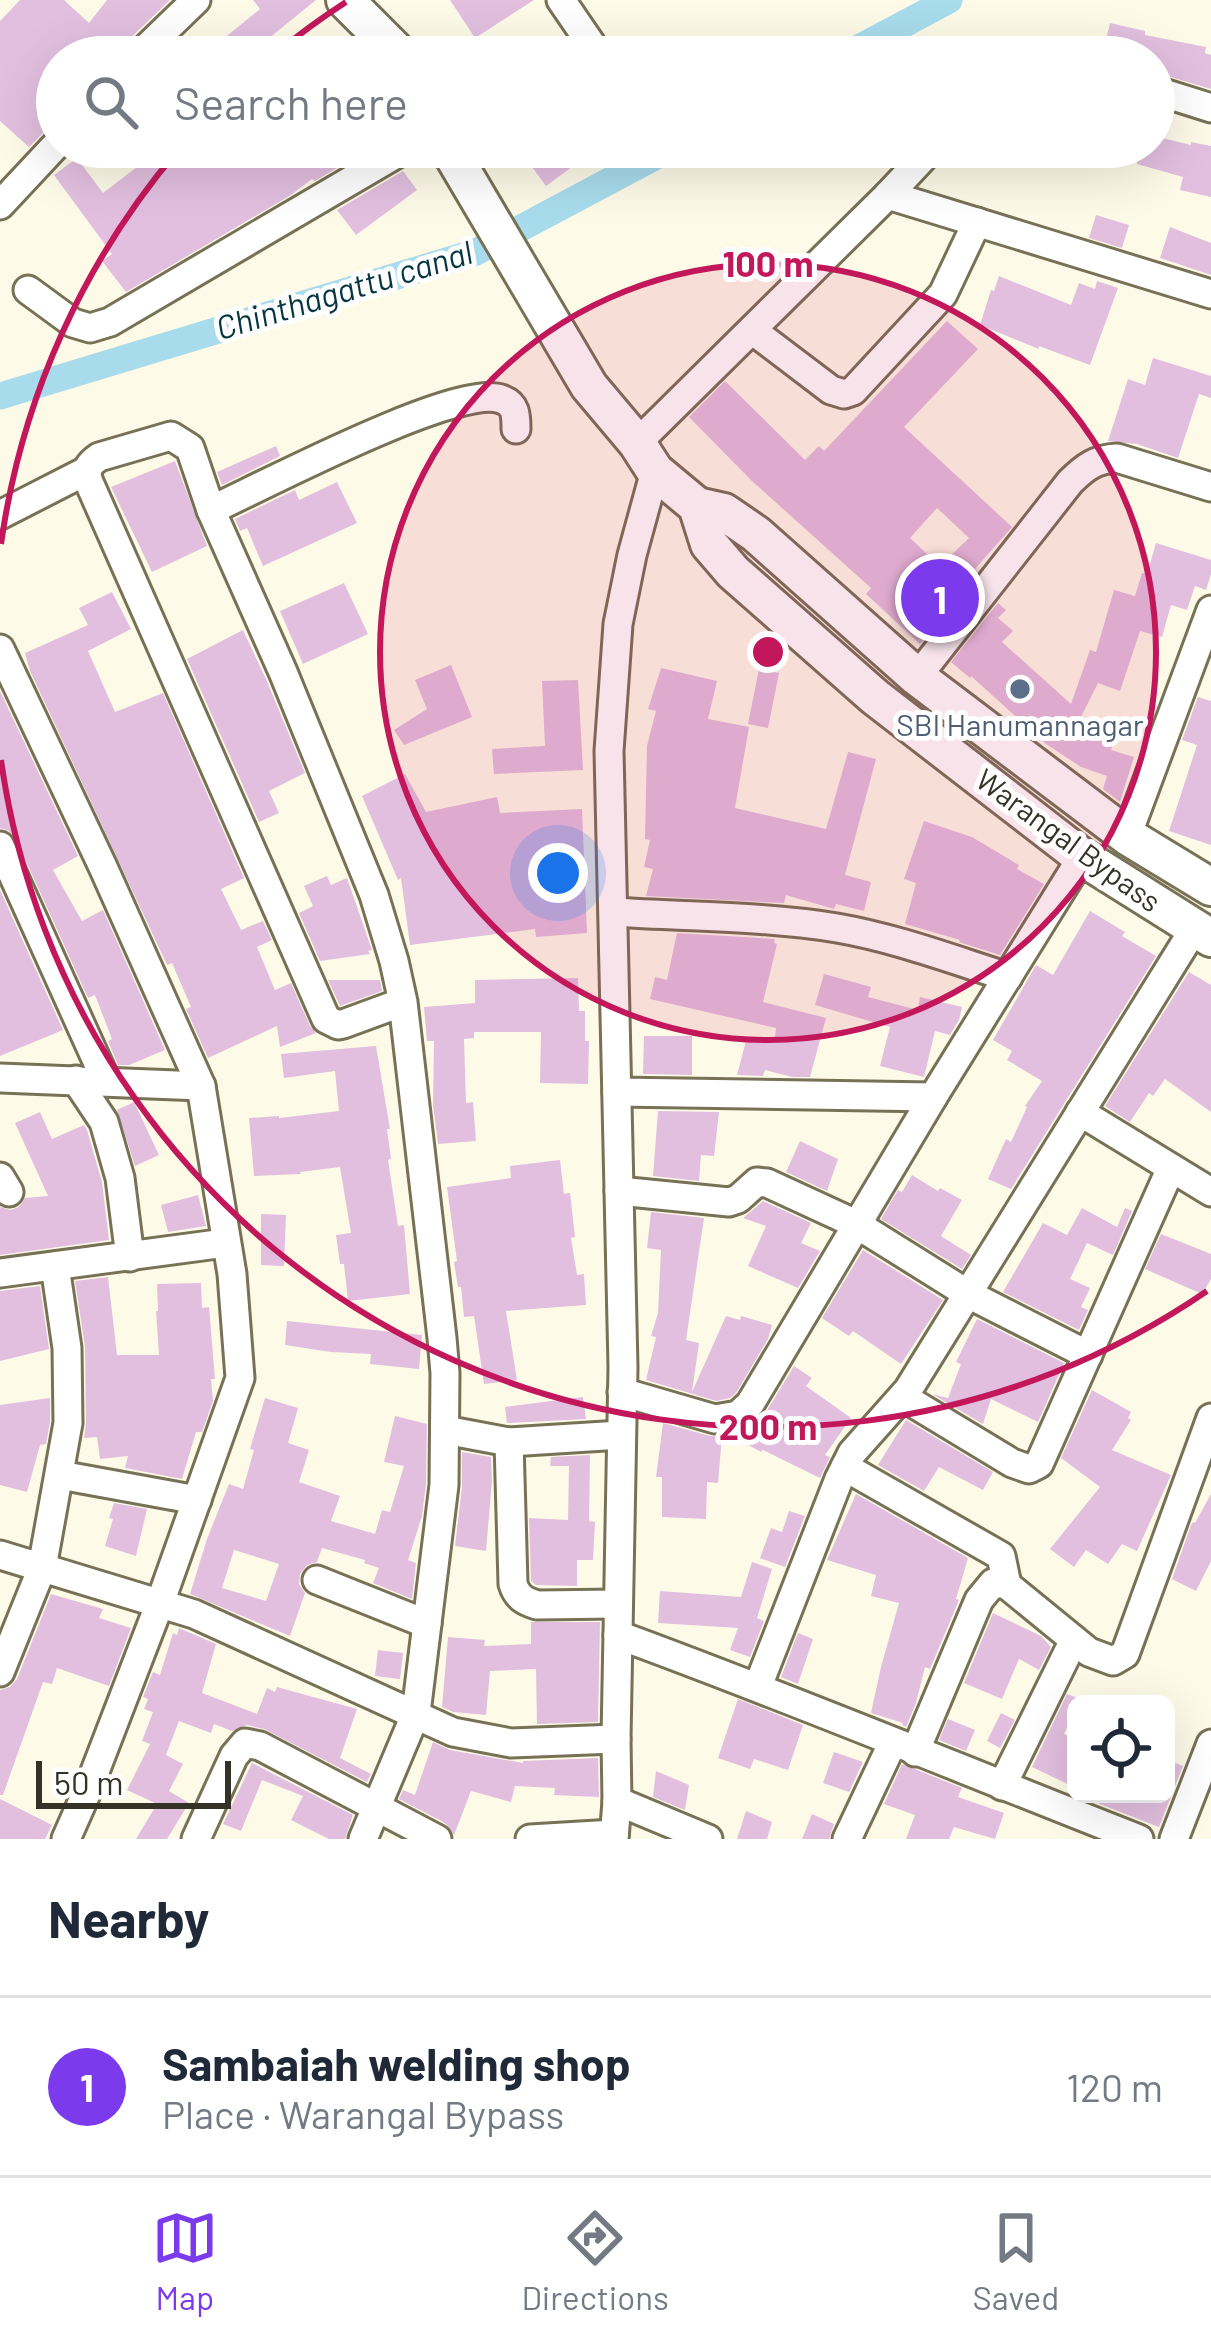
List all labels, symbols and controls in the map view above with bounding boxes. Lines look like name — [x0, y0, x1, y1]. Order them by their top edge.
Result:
search box — [36, 36, 1175, 168]
icon: search — [78, 69, 144, 135]
text: Search here — [174, 75, 408, 129]
water label: Chinthagattu canal — [211, 231, 477, 347]
text: 100 m — [722, 241, 814, 284]
pin: 1 — [901, 553, 979, 643]
centre of rings — [747, 631, 789, 673]
marker: SBI Hanumannagar — [1007, 676, 1033, 702]
place label: SBI Hanumannagar — [896, 706, 1144, 742]
street label: Warangal Bypass — [970, 760, 1169, 918]
your location — [528, 843, 588, 903]
text: 200 m — [719, 1404, 817, 1447]
map controls — [1067, 1695, 1175, 1803]
button: locate — [1067, 1695, 1175, 1803]
scale bar — [36, 1755, 231, 1808]
text: 50 m — [54, 1762, 124, 1802]
text: Nearby — [48, 1887, 209, 1948]
text: Sambaiah welding shop — [162, 2036, 630, 2090]
text: 1 — [80, 2063, 94, 2110]
text: 120 m — [1066, 2063, 1163, 2110]
text: Place · Warangal Bypass — [162, 2090, 564, 2137]
tab: Map — [152, 2205, 218, 2317]
tab: Directions — [521, 2205, 669, 2317]
tab: Saved — [973, 2205, 1059, 2317]

